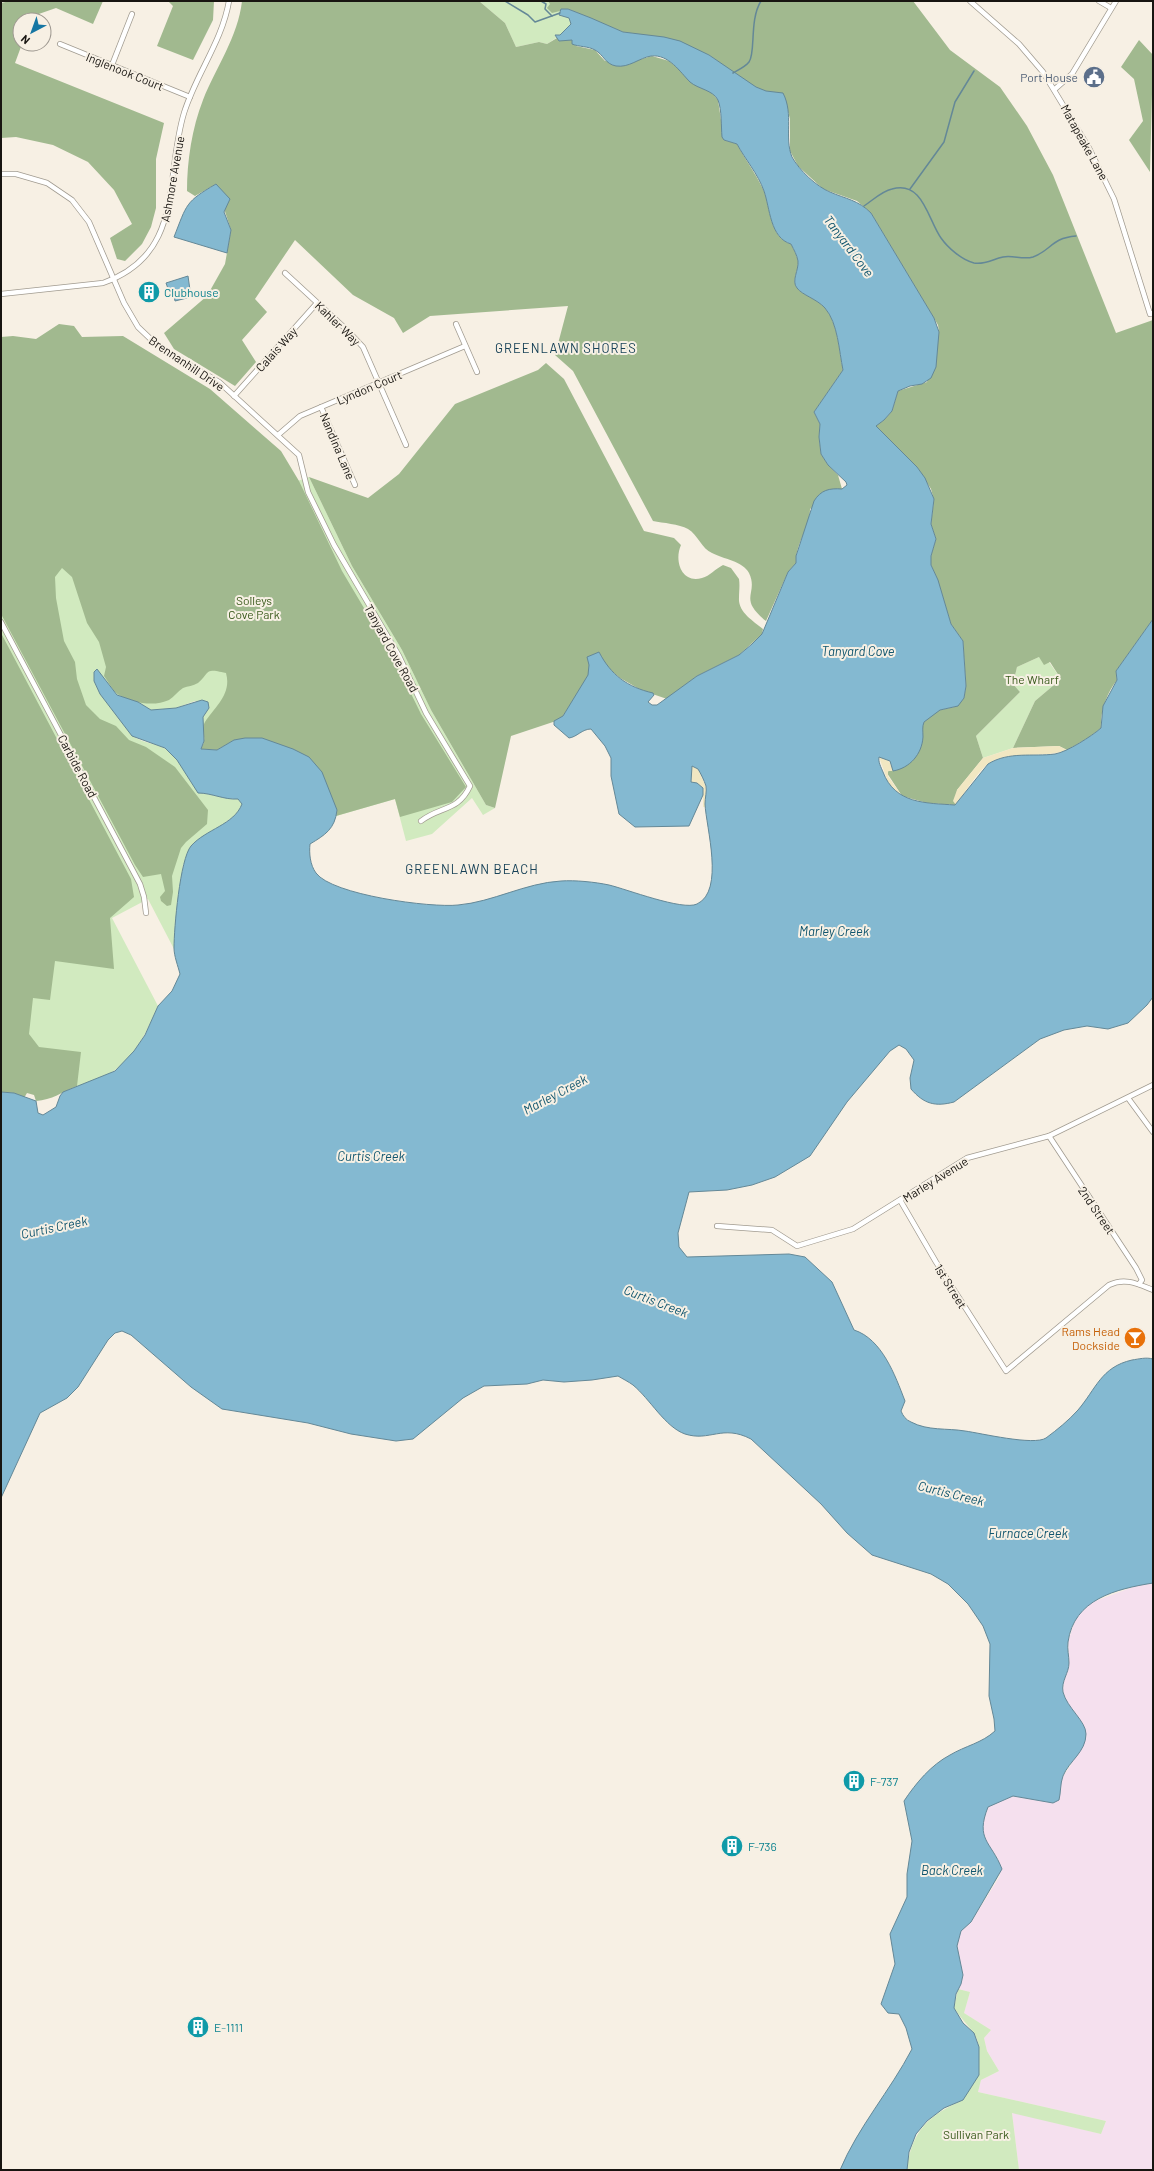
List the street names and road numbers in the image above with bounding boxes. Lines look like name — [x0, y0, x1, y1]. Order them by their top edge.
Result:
street label: Inglenook Court — [84, 49, 166, 93]
street label: Matapeake Lane — [1058, 102, 1112, 182]
street label: Ashmore Avenue — [158, 135, 186, 223]
street label: Kahler Way — [312, 298, 364, 348]
street label: Calais Way — [252, 324, 300, 374]
street label: Brennanhill Drive — [147, 333, 227, 393]
street label: Lyndon Court — [334, 367, 404, 407]
street label: Nandina Lane — [318, 411, 358, 481]
street label: Tanyard Cove Road — [362, 602, 422, 694]
street label: Carbide Road — [56, 732, 100, 800]
street label: Marley Avenue — [900, 1153, 970, 1205]
street label: 2nd Street — [1076, 1183, 1118, 1237]
street label: 1st Street — [932, 1261, 970, 1311]

